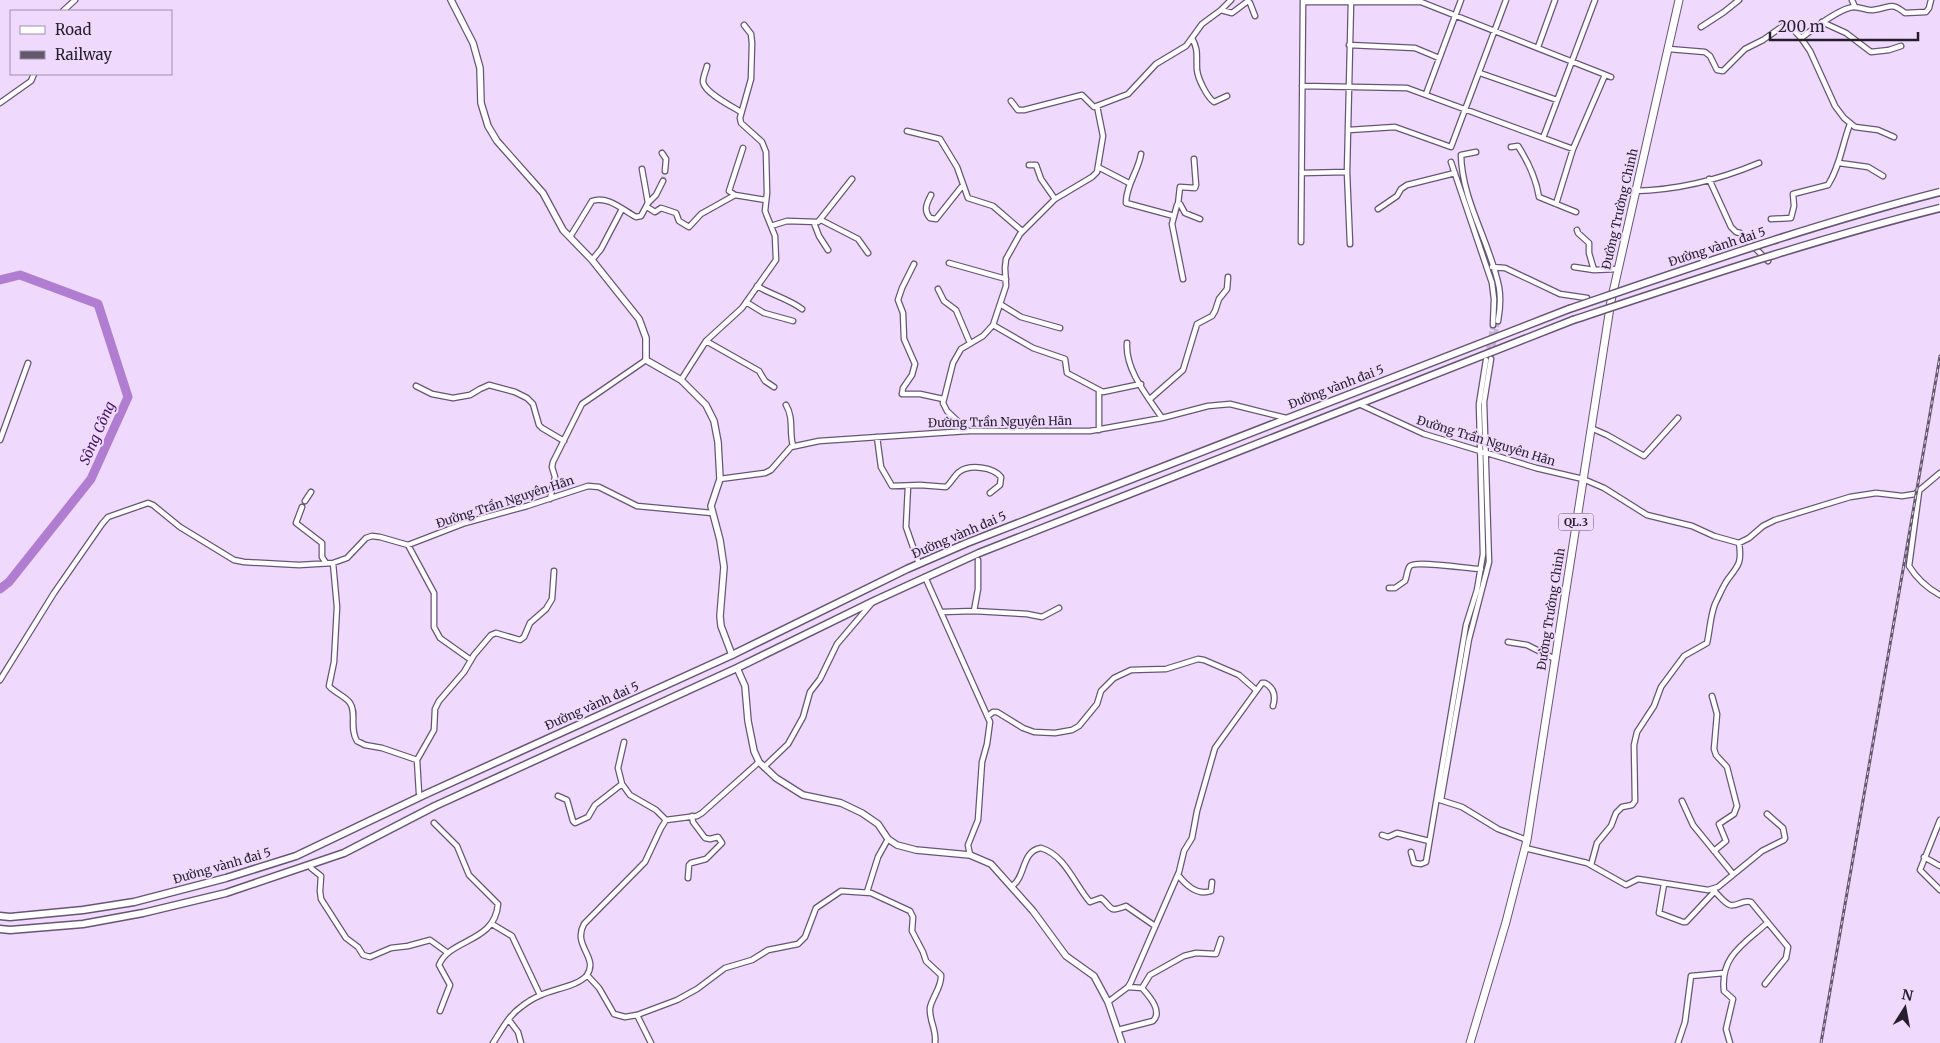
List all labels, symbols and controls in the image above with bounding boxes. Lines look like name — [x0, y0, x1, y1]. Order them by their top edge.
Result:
legend — [10, 10, 172, 75]
scale bar — [1770, 10, 1918, 42]
text: 200 m — [1778, 17, 1825, 36]
text: Road — [55, 20, 91, 39]
text: Railway — [55, 45, 112, 64]
street label: Đường Trường Chinh — [1598, 147, 1641, 271]
street label: Đường vành đai 5 — [1666, 224, 1767, 269]
street label: Đường vành đai 5 — [1286, 361, 1386, 412]
water label: Sông Công — [75, 398, 119, 467]
street label: Đường Trần Nguyên Hãn — [1415, 412, 1557, 469]
street label: Đường Trần Nguyên Hãn — [928, 413, 1072, 430]
street label: Đường Trần Nguyên Hãn — [434, 472, 576, 531]
street label: Đường vành đai 5 — [909, 508, 1008, 561]
road number: QL.3 — [1558, 514, 1594, 530]
street label: Đường Trường Chinh — [1533, 547, 1568, 671]
street label: Đường vành đai 5 — [542, 678, 641, 733]
street label: Đường vành đai 5 — [171, 844, 273, 887]
north arrow — [1880, 983, 1930, 1033]
text: N — [1900, 985, 1915, 1005]

